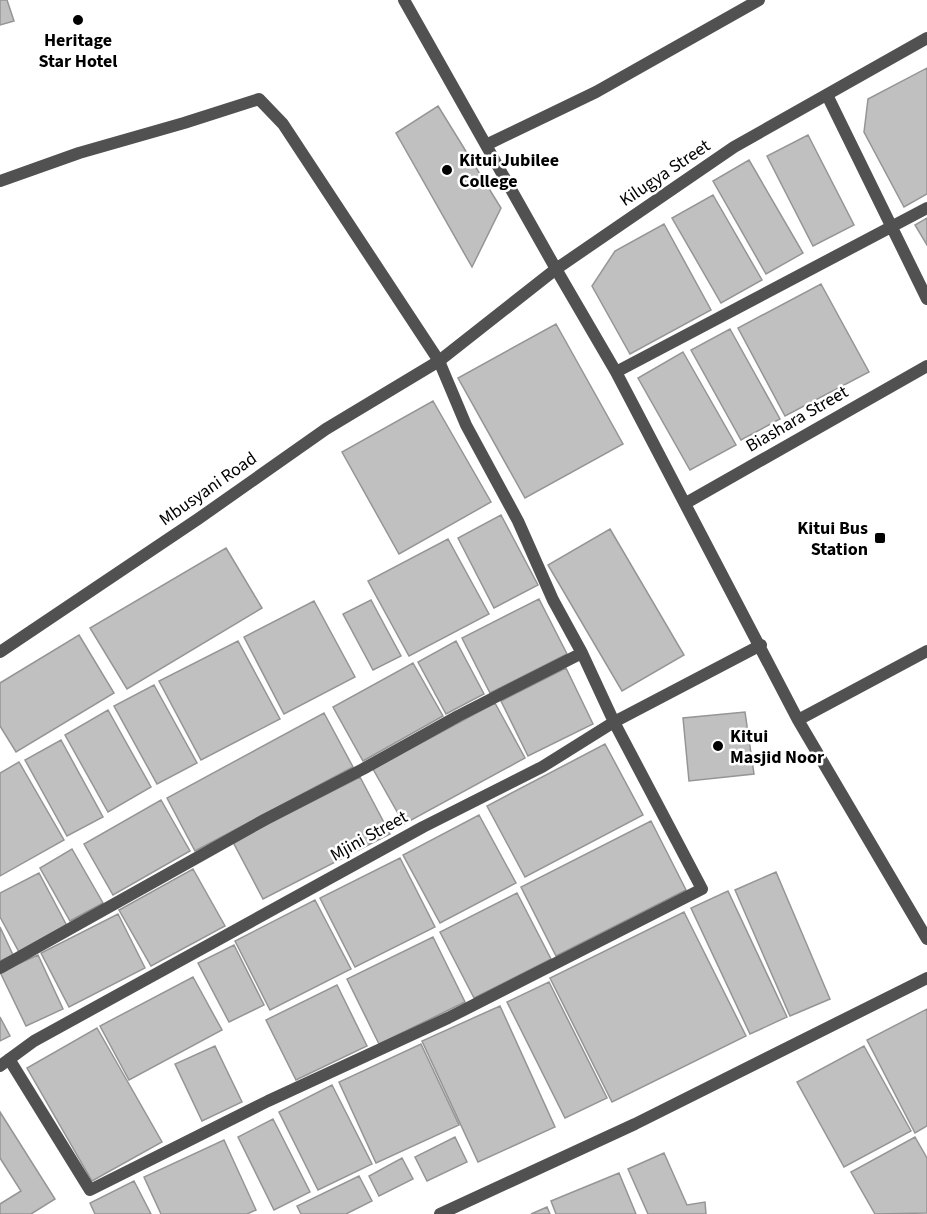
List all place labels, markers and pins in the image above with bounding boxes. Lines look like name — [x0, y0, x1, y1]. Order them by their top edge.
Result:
marker: Heritage Star Hotel — [71, 13, 85, 27]
place label: Heritage Star Hotel — [39, 28, 117, 74]
place label: Kitui Jubilee College — [459, 148, 559, 194]
marker: Kitui Jubilee College — [440, 163, 454, 177]
place label: Kitui Bus Station — [797, 516, 868, 562]
marker: Kitui Bus Station — [873, 531, 887, 545]
place label: Kitui Masjid Noor — [730, 724, 825, 770]
marker: Kitui Masjid Noor — [711, 739, 725, 753]

